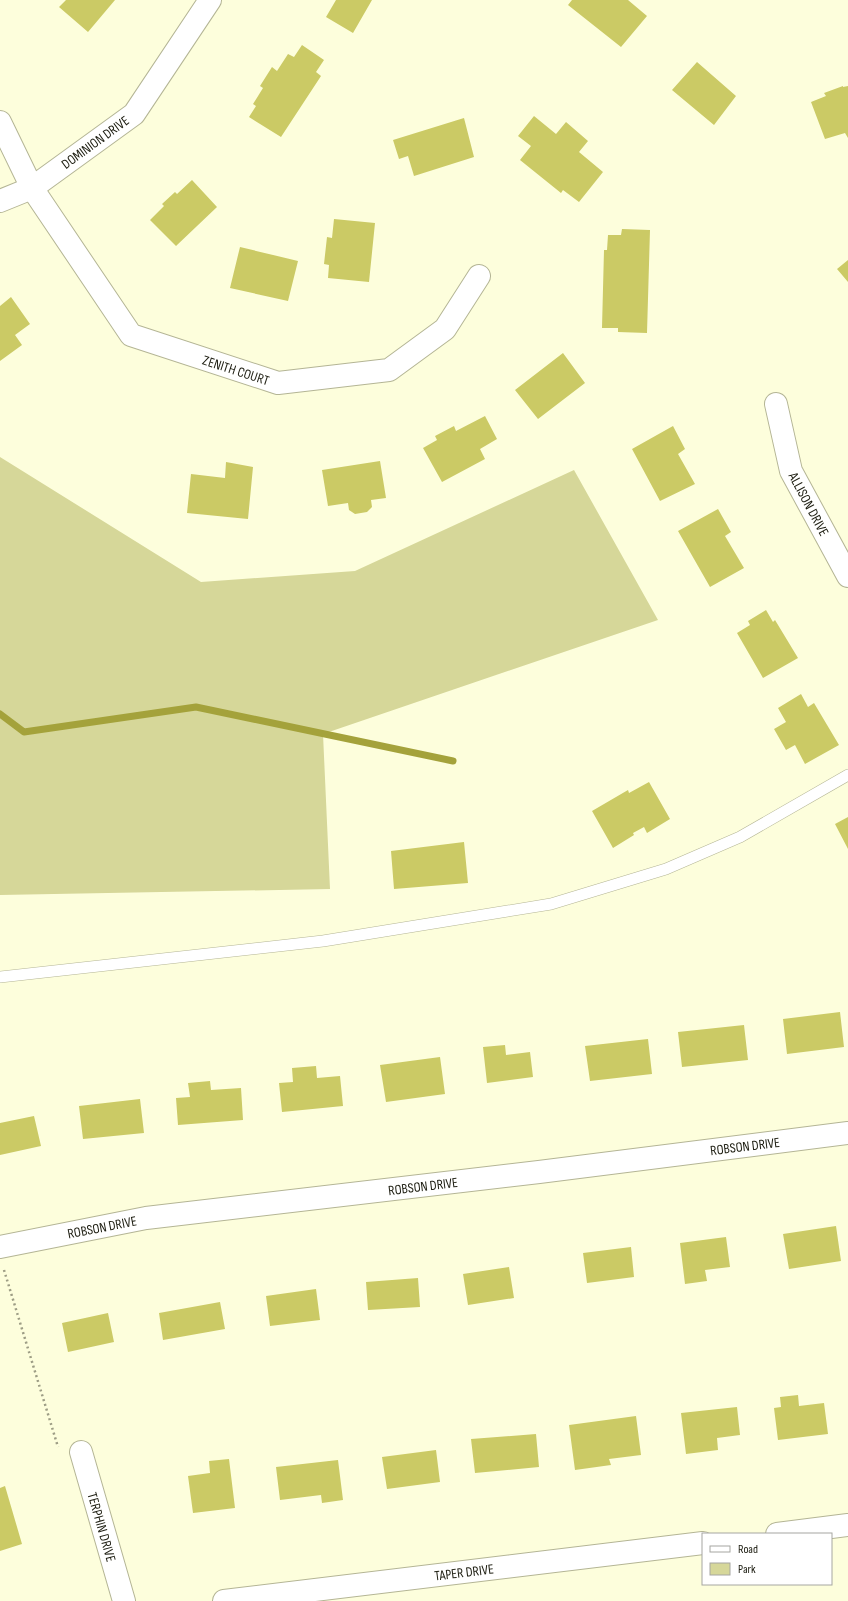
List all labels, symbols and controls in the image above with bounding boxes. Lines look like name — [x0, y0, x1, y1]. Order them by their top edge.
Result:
street label: DOMINION DRIVE — [58, 112, 133, 173]
street label: ZENITH COURT — [200, 352, 272, 389]
street label: ALLISON DRIVE — [784, 469, 833, 539]
street label: ROBSON DRIVE — [709, 1134, 781, 1159]
street label: ROBSON DRIVE — [387, 1174, 459, 1199]
street label: ROBSON DRIVE — [66, 1212, 138, 1243]
street label: TERPHIN DRIVE — [84, 1490, 120, 1564]
legend — [702, 1533, 832, 1585]
text: Road — [738, 1542, 758, 1557]
street label: TAPER DRIVE — [433, 1560, 495, 1585]
text: Park — [738, 1562, 756, 1577]

